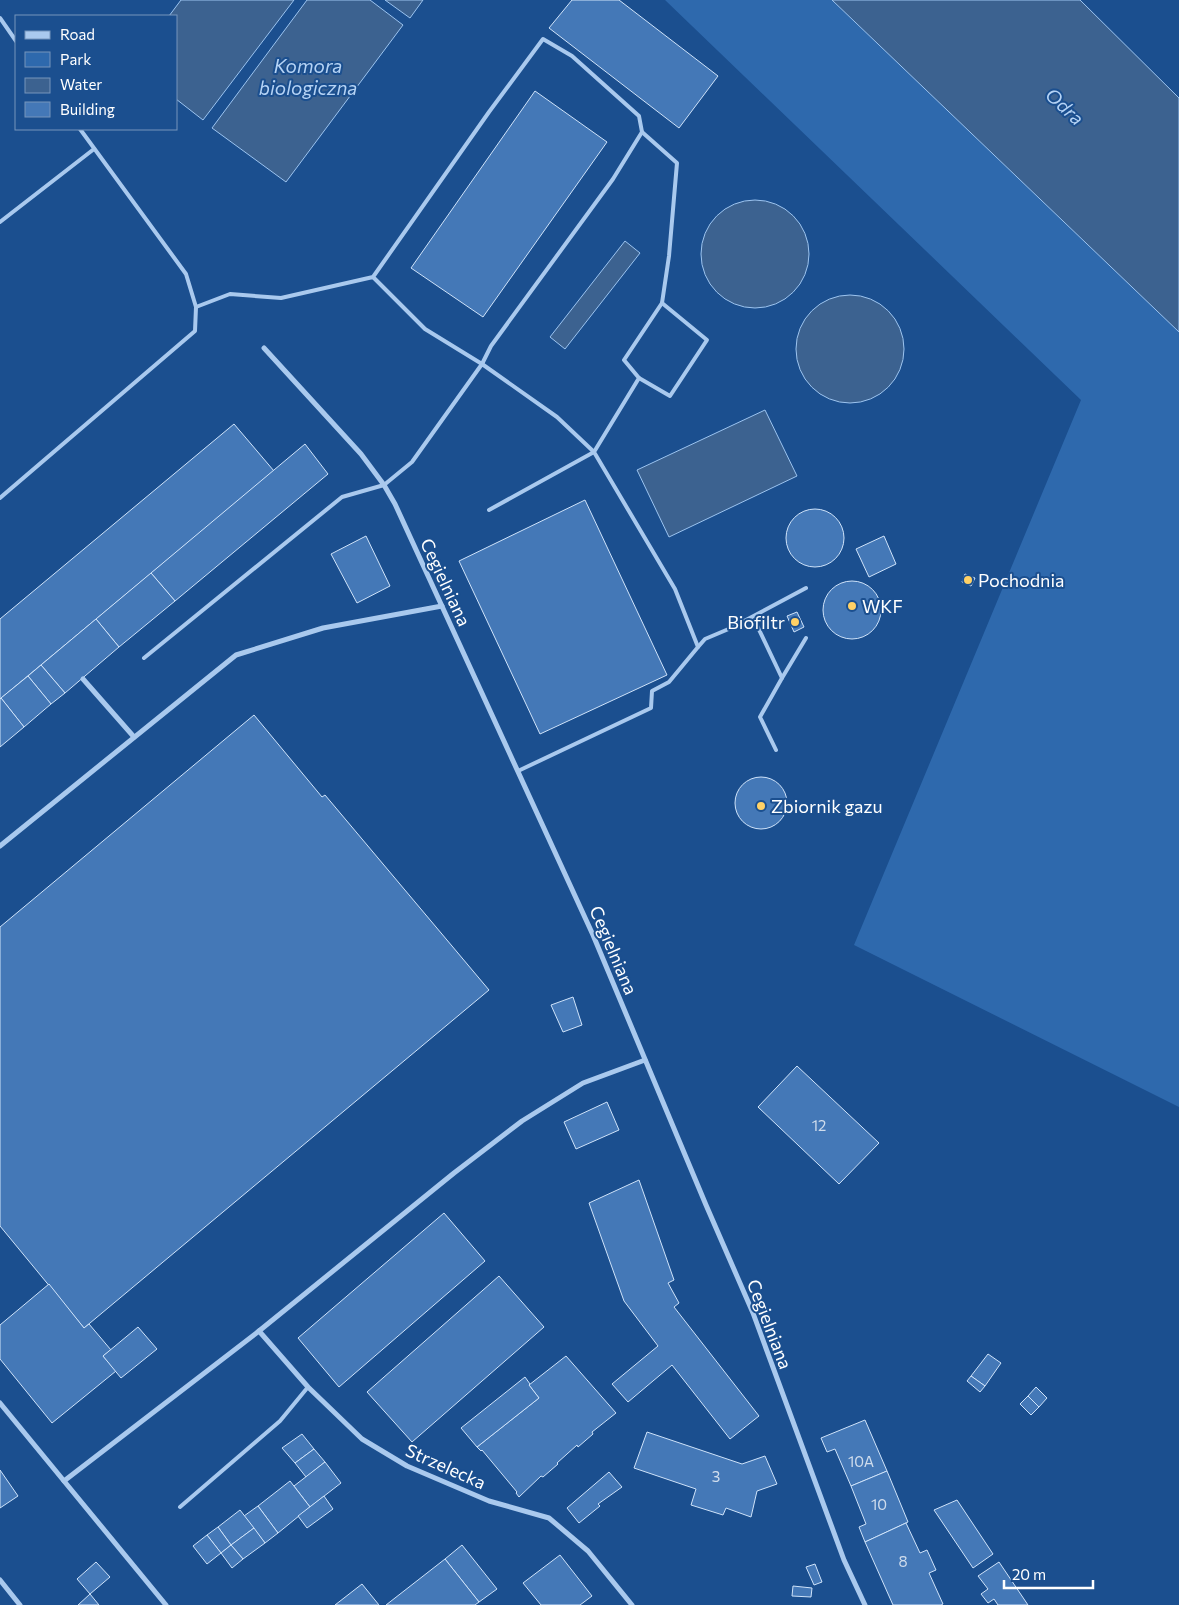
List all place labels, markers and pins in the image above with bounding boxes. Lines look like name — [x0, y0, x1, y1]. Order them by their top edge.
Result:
place label: Pochodnia — [978, 569, 1064, 591]
marker: Pochodnia — [962, 574, 974, 586]
place label: WKF — [862, 595, 903, 617]
marker: WKF — [846, 600, 858, 612]
place label: Biofiltr — [727, 611, 785, 633]
marker: Biofiltr — [789, 616, 801, 628]
place label: Zbiornik gazu — [771, 795, 883, 817]
marker: Zbiornik gazu — [755, 800, 767, 812]

